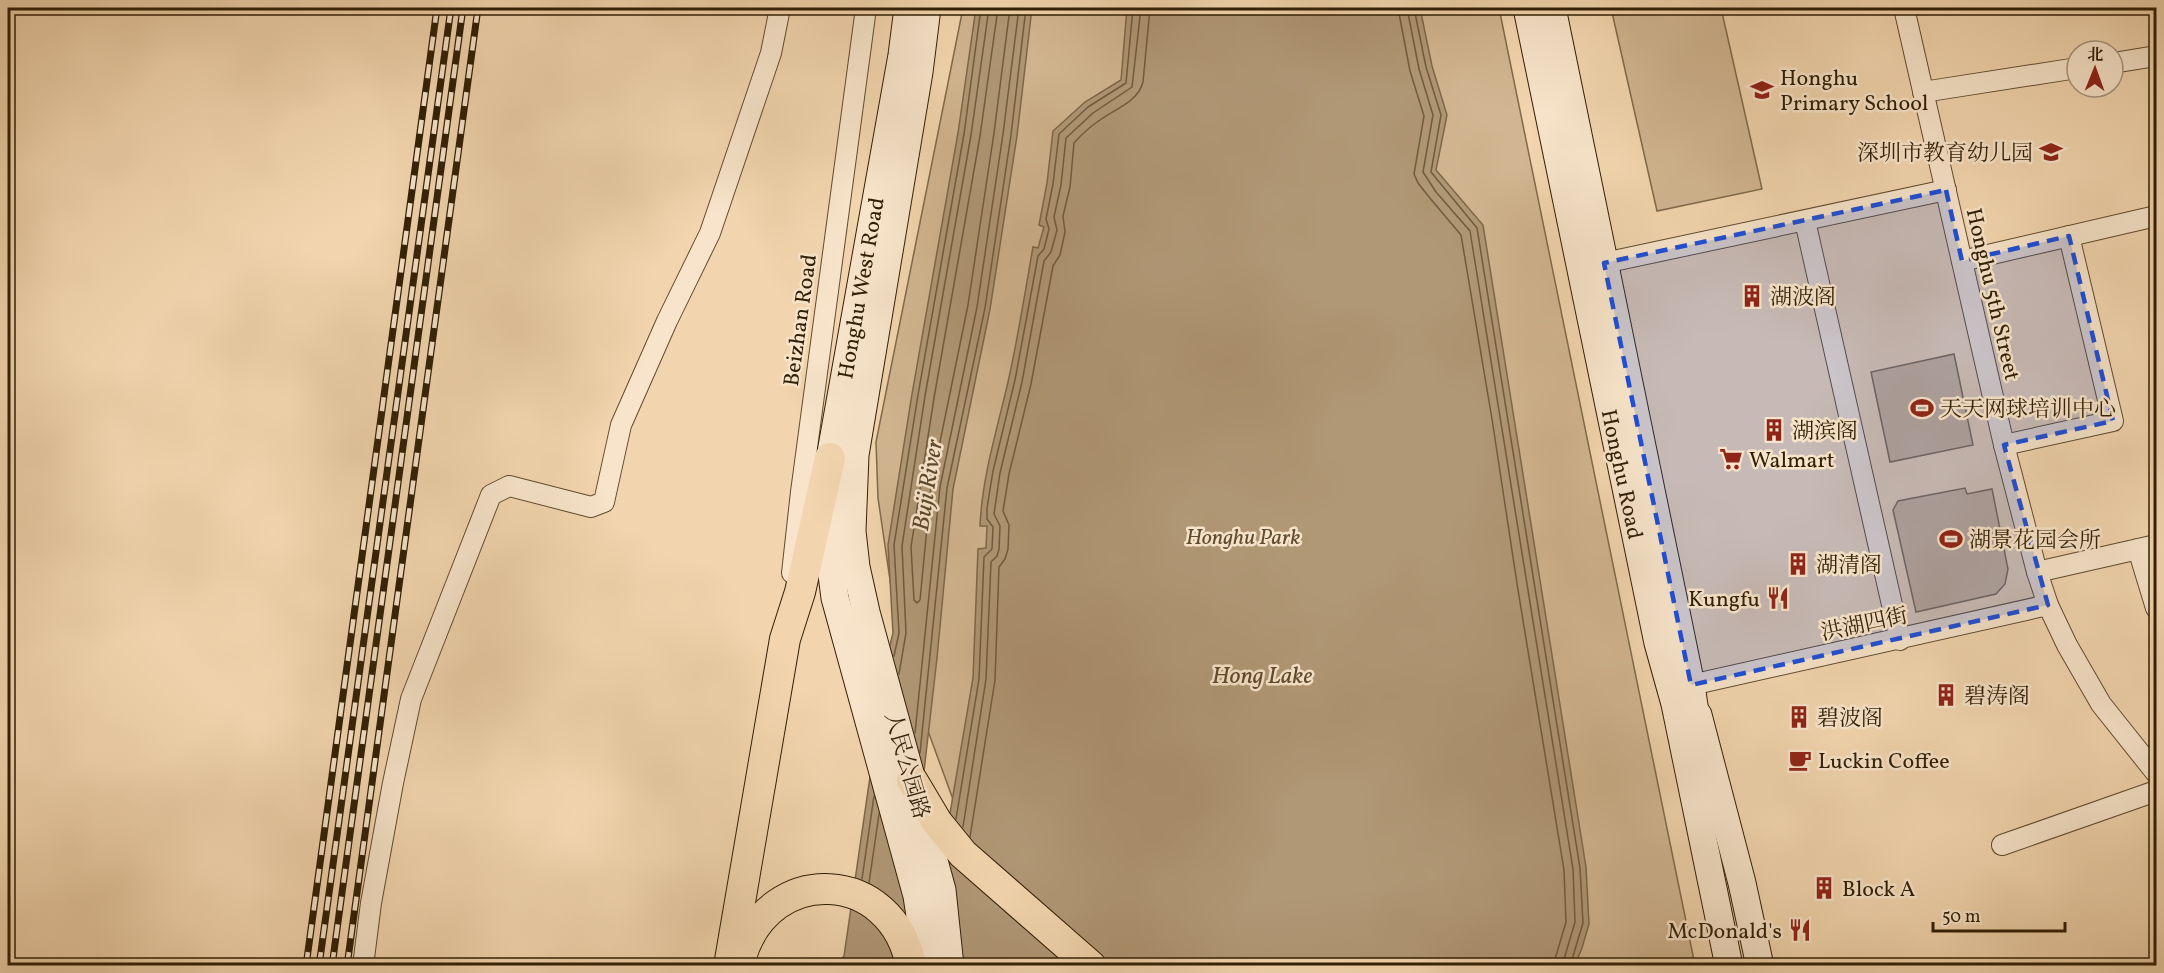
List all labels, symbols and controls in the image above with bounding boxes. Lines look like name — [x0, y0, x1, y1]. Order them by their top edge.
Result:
north arrow — [2065, 39, 2125, 99]
text: 北 — [2087, 45, 2103, 67]
place label: Honghu Primary School — [1780, 64, 1928, 120]
school or university icon: Honghu Primary School — [1749, 77, 1775, 103]
place label: 深圳市教育幼儿园 — [1857, 139, 2033, 170]
school or university icon: 深圳市教育幼儿园 — [2038, 139, 2064, 165]
street label: Honghu West Road — [831, 195, 894, 382]
street label: Honghu 5th Street — [1957, 205, 2027, 384]
street label: Beizhan Road — [777, 252, 826, 388]
building icon: 湖波阁 — [1739, 283, 1765, 309]
place label: 湖波阁 — [1770, 283, 1836, 314]
sports icon: 天天网球培训中心 — [1909, 395, 1935, 421]
place label: 天天网球培训中心 — [1940, 395, 2116, 426]
street label: Honghu Road — [1592, 407, 1649, 542]
building icon: 湖滨阁 — [1761, 417, 1787, 443]
place label: 湖滨阁 — [1792, 417, 1858, 448]
water label: Buji River — [905, 436, 953, 534]
supermarket icon: Walmart — [1718, 446, 1744, 472]
place label: Walmart — [1749, 446, 1835, 477]
park label: Honghu Park — [1186, 523, 1300, 554]
sports icon: 湖景花园会所 — [1938, 526, 1964, 552]
place label: 湖景花园会所 — [1969, 526, 2101, 557]
building icon: 湖清阁 — [1785, 551, 1811, 577]
place label: 湖清阁 — [1816, 551, 1882, 582]
place label: Kungfu — [1688, 585, 1760, 616]
restaurant icon: Kungfu — [1765, 585, 1791, 611]
street label: 洪湖四街 — [1818, 601, 1911, 650]
water label: Hong Lake — [1212, 660, 1312, 694]
building icon: 碧涛阁 — [1933, 682, 1959, 708]
place label: 碧涛阁 — [1964, 682, 2030, 713]
building icon: 碧波阁 — [1786, 704, 1812, 730]
place label: 碧波阁 — [1817, 704, 1883, 735]
street label: 人民公园路 — [876, 709, 936, 823]
cafe icon: Luckin Coffee — [1787, 747, 1813, 773]
place label: Luckin Coffee — [1818, 747, 1950, 778]
building icon: Block A — [1811, 875, 1837, 901]
place label: Block A — [1842, 875, 1915, 906]
scale bar — [1933, 895, 2065, 933]
text: 50 m — [1942, 905, 1981, 930]
place label: McDonald's — [1668, 917, 1782, 948]
restaurant icon: McDonald's — [1787, 917, 1813, 943]

